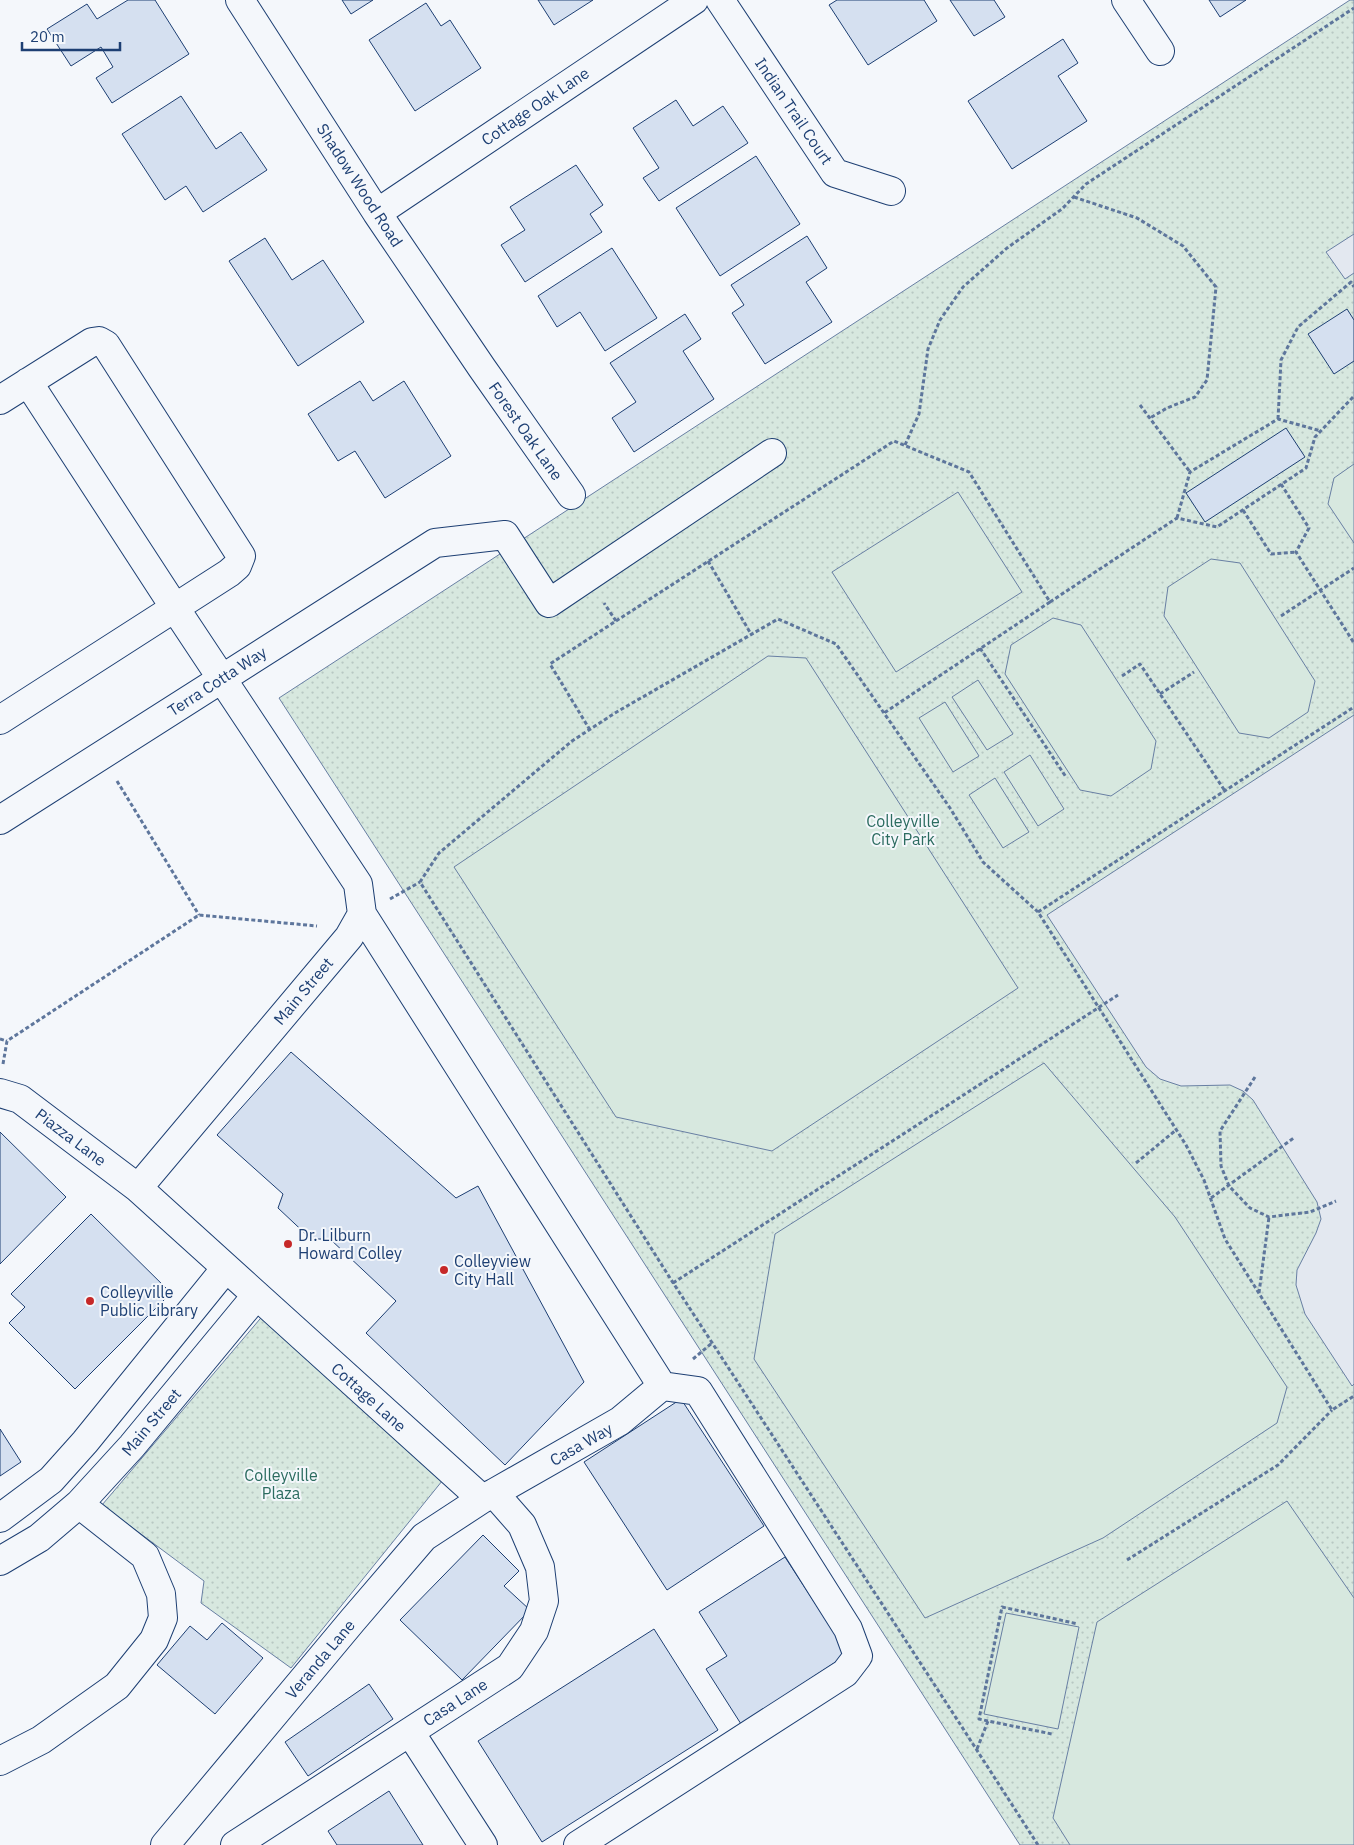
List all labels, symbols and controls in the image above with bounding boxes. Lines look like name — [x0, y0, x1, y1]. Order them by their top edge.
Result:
scale bar — [22, 20, 120, 52]
text: 20 m — [30, 27, 65, 46]
street label: Indian Trail Court — [751, 54, 837, 168]
street label: Cottage Oak Lane — [477, 62, 593, 150]
street label: Shadow Wood Road — [313, 120, 407, 250]
street label: Forest Oak Lane — [485, 378, 567, 484]
street label: Terra Cotta Way — [164, 642, 270, 720]
park label: Colleyville City Park — [866, 811, 940, 849]
street label: Main Street — [269, 953, 337, 1029]
street label: Piazza Lane — [32, 1104, 111, 1170]
place label: Dr. Lilburn Howard Colley — [298, 1225, 402, 1263]
marker: Dr. Lilburn Howard Colley — [282, 1238, 294, 1250]
place label: Colleyview City Hall — [454, 1251, 531, 1289]
marker: Colleyview City Hall — [438, 1264, 450, 1276]
place label: Colleyville Public Library — [100, 1282, 198, 1320]
marker: Colleyville Public Library — [84, 1295, 96, 1307]
street label: Cottage Lane — [327, 1358, 411, 1436]
street label: Main Street — [117, 1384, 185, 1460]
street label: Casa Way — [546, 1418, 616, 1470]
park label: Colleyville Plaza — [244, 1465, 318, 1503]
street label: Veranda Lane — [281, 1615, 359, 1703]
street label: Casa Lane — [419, 1674, 491, 1730]

